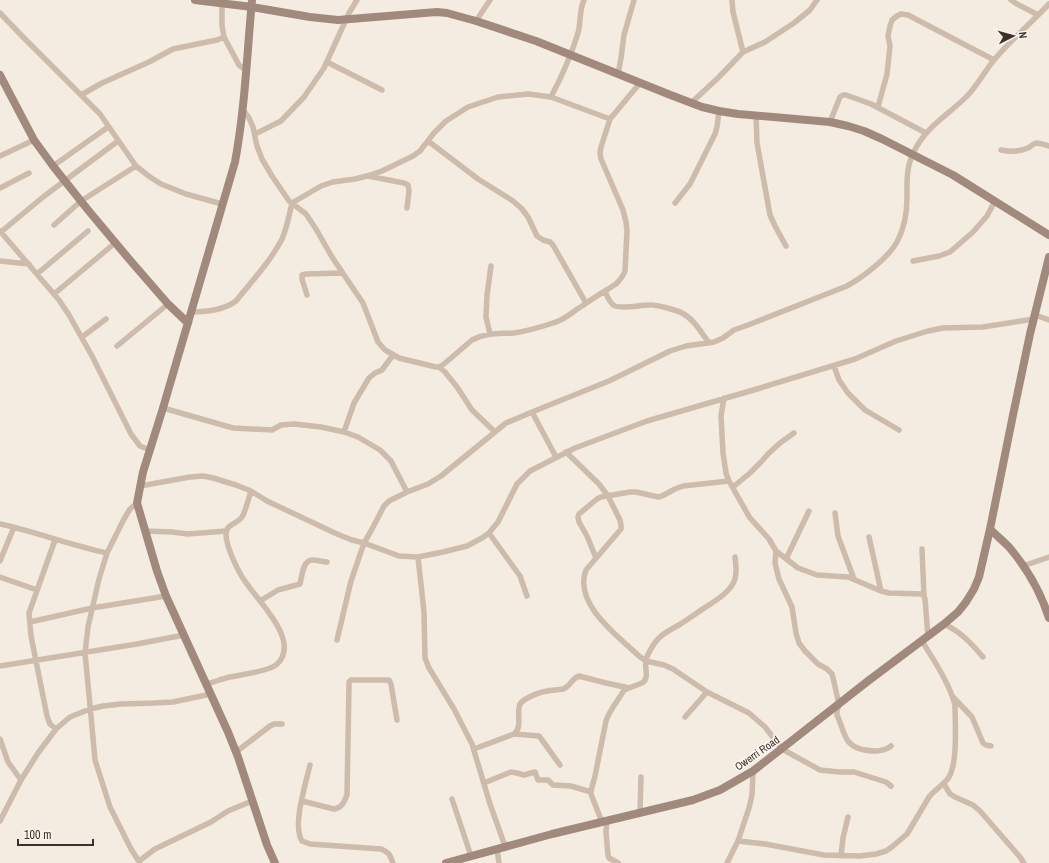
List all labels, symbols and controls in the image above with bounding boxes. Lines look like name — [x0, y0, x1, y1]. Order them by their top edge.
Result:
north arrow — [993, 16, 1033, 56]
text: N — [1016, 31, 1030, 39]
street label: Owerri Road — [732, 733, 782, 773]
scale bar — [18, 821, 93, 847]
text: 100 m — [24, 827, 51, 843]

